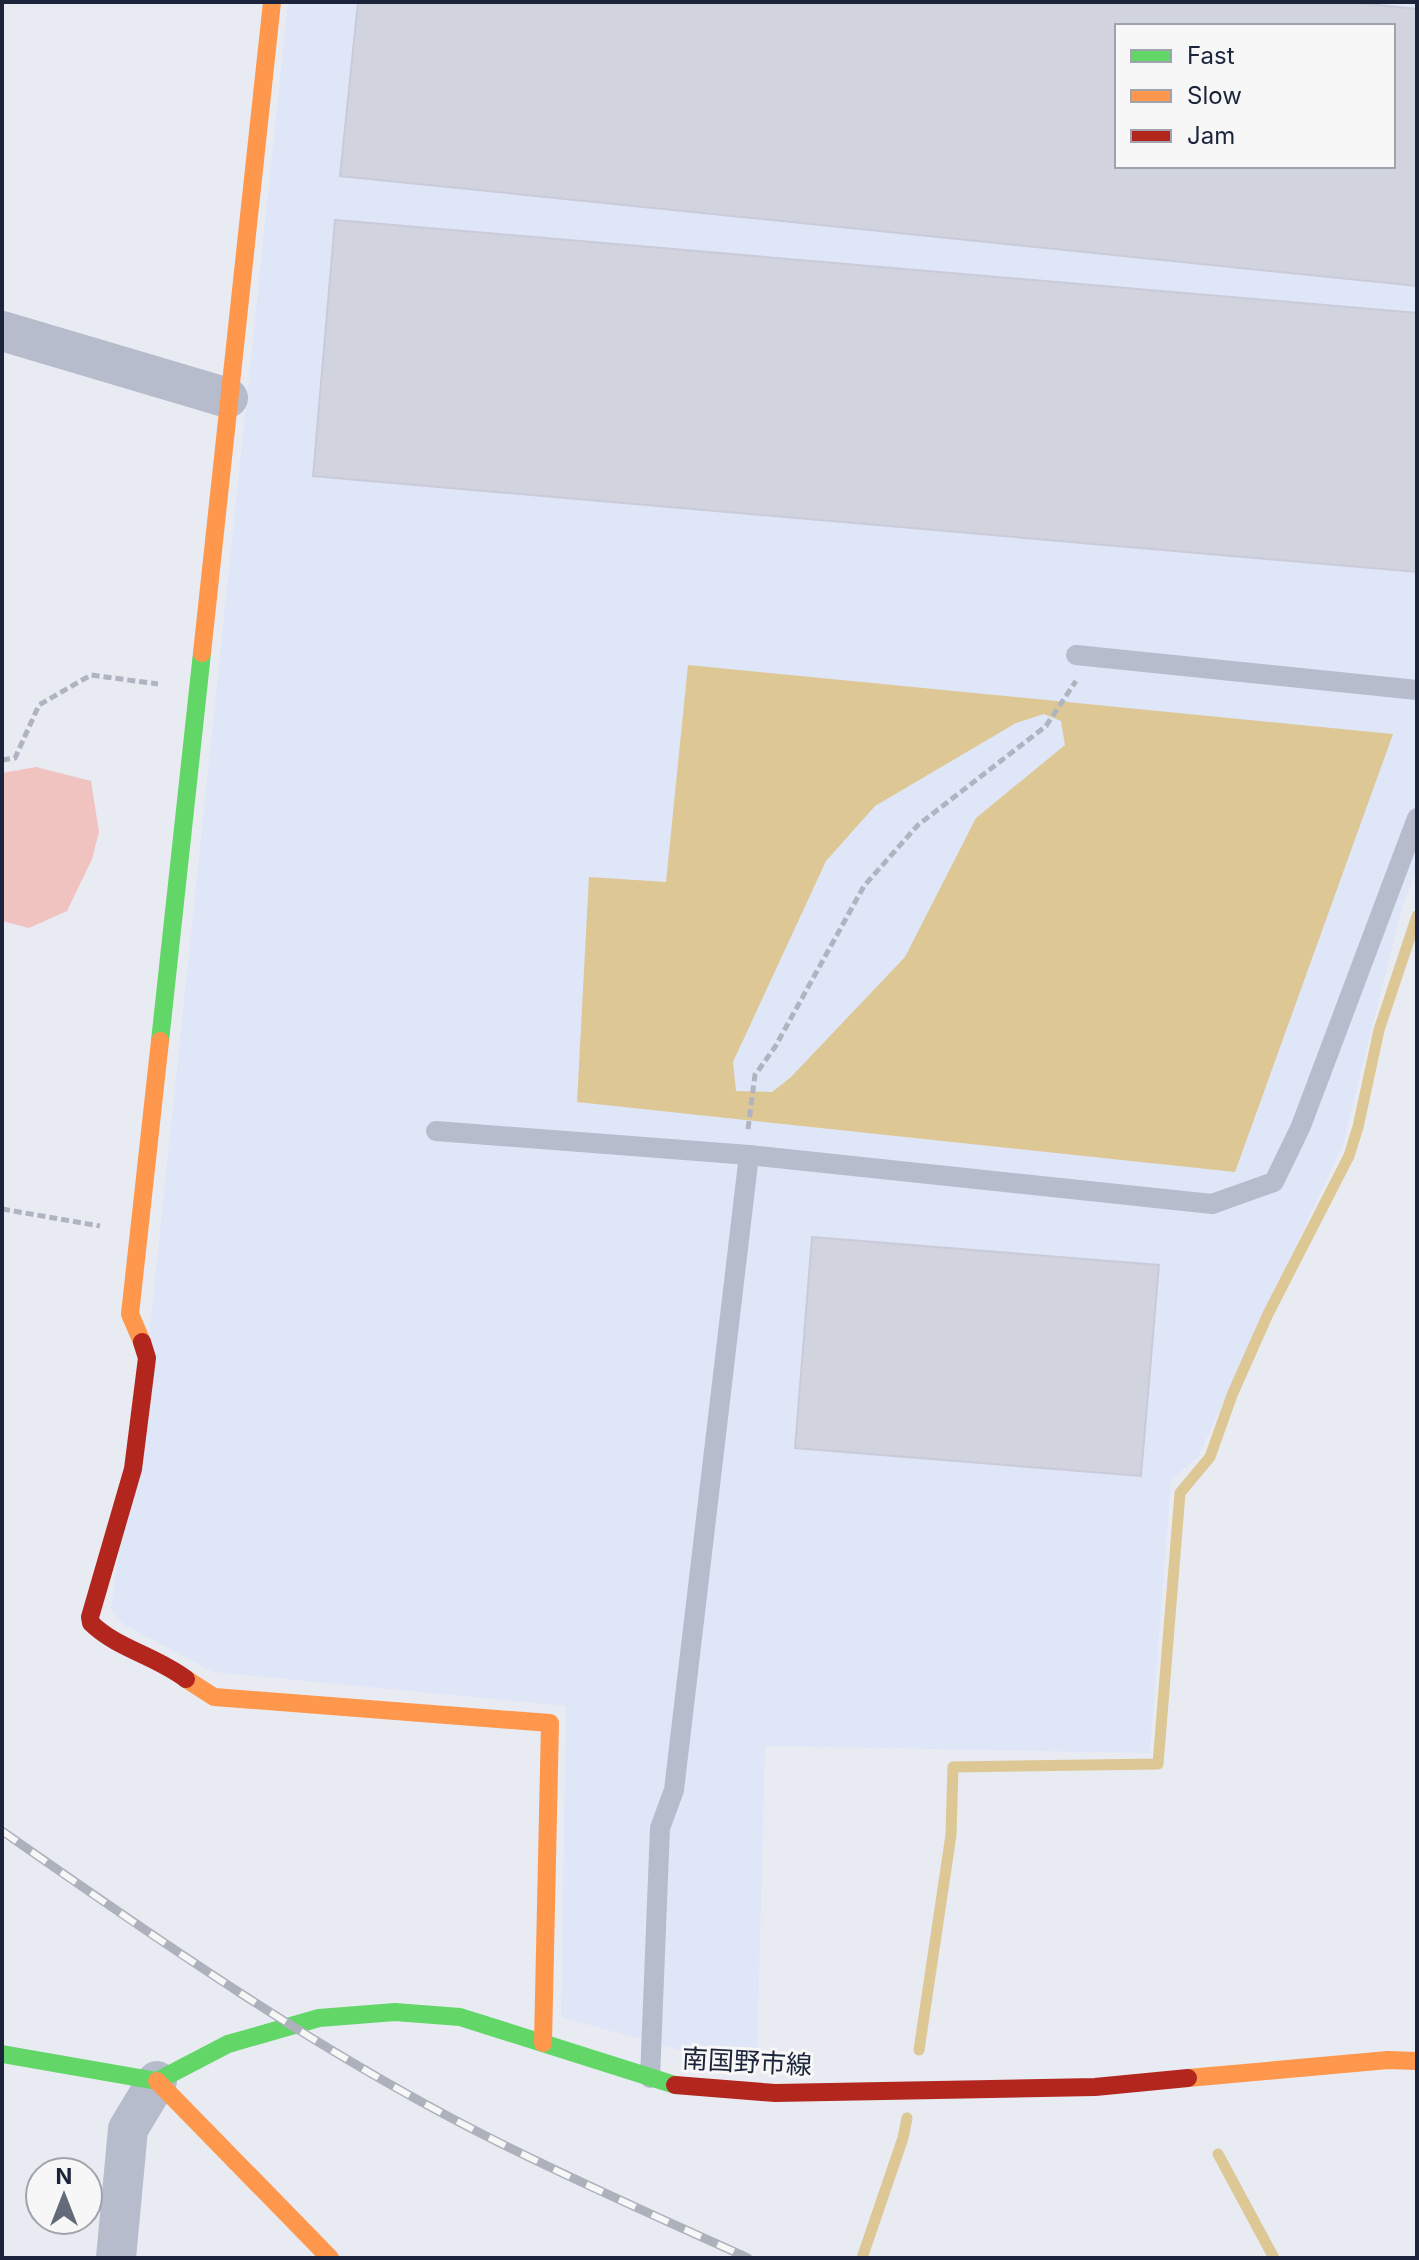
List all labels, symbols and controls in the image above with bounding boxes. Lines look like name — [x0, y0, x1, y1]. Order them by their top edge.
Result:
legend — [1115, 24, 1395, 168]
text: Fast — [1187, 41, 1235, 70]
text: Slow — [1187, 81, 1242, 110]
text: Jam — [1187, 121, 1235, 150]
street label: 南国野市線 — [681, 2043, 813, 2080]
north arrow — [24, 2156, 104, 2236]
text: N — [56, 2163, 72, 2189]

